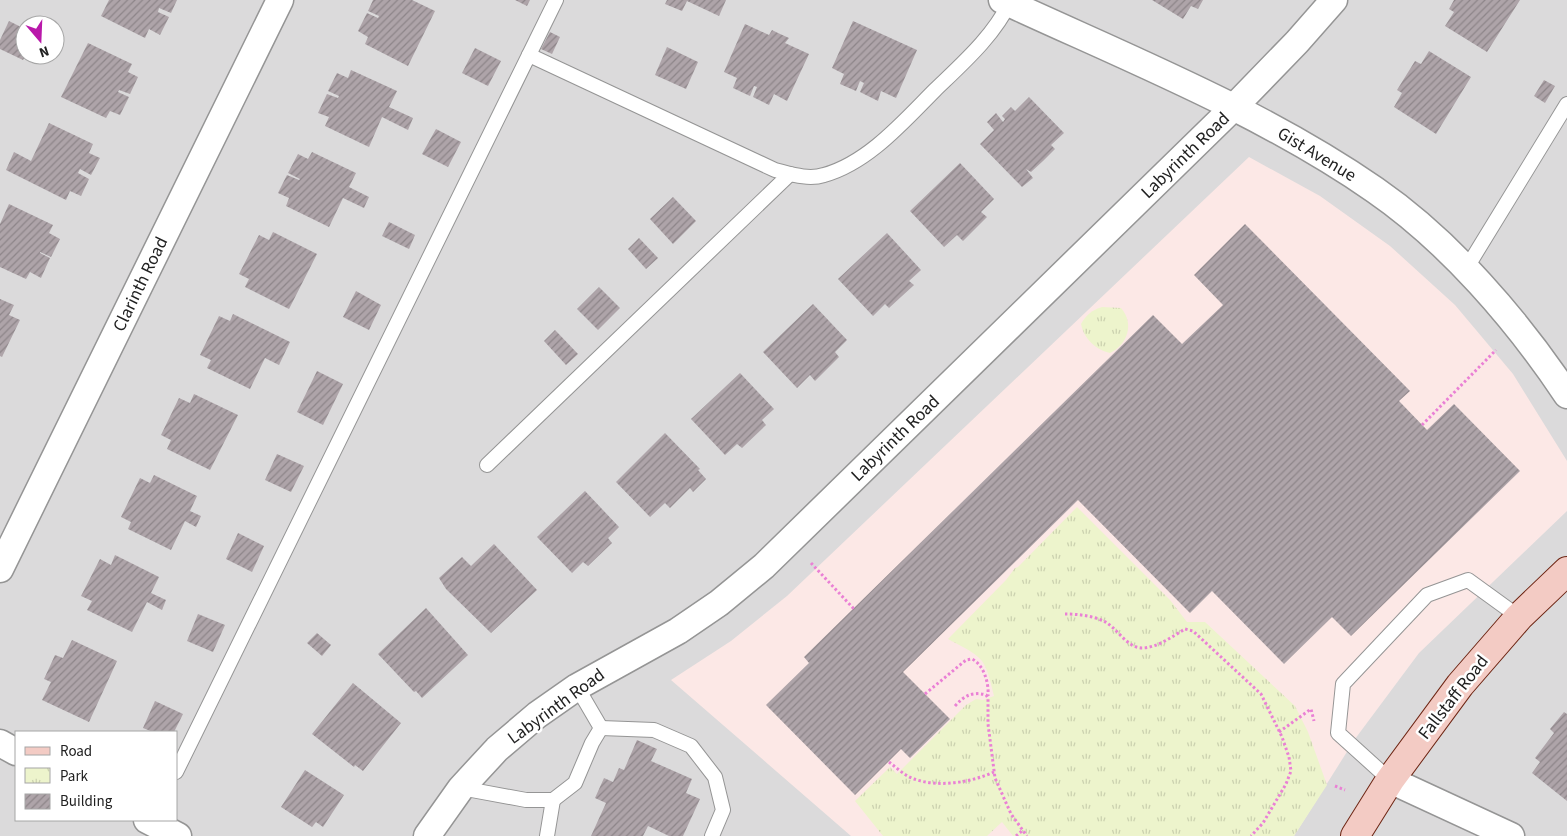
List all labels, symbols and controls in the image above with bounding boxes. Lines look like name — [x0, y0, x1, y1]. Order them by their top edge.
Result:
north arrow — [15, 15, 65, 65]
text: N — [36, 40, 52, 62]
street label: Labyrinth Road — [1135, 107, 1235, 204]
street label: Gist Avenue — [1273, 121, 1361, 188]
street label: Clarinth Road — [107, 233, 174, 336]
street label: Labyrinth Road — [845, 390, 945, 487]
street label: Fallstaff Road — [1412, 650, 1494, 745]
street label: Labyrinth Road — [503, 663, 610, 750]
legend — [15, 731, 178, 821]
text: Road — [60, 741, 92, 762]
text: Park — [60, 766, 89, 787]
text: Building — [60, 791, 113, 812]

